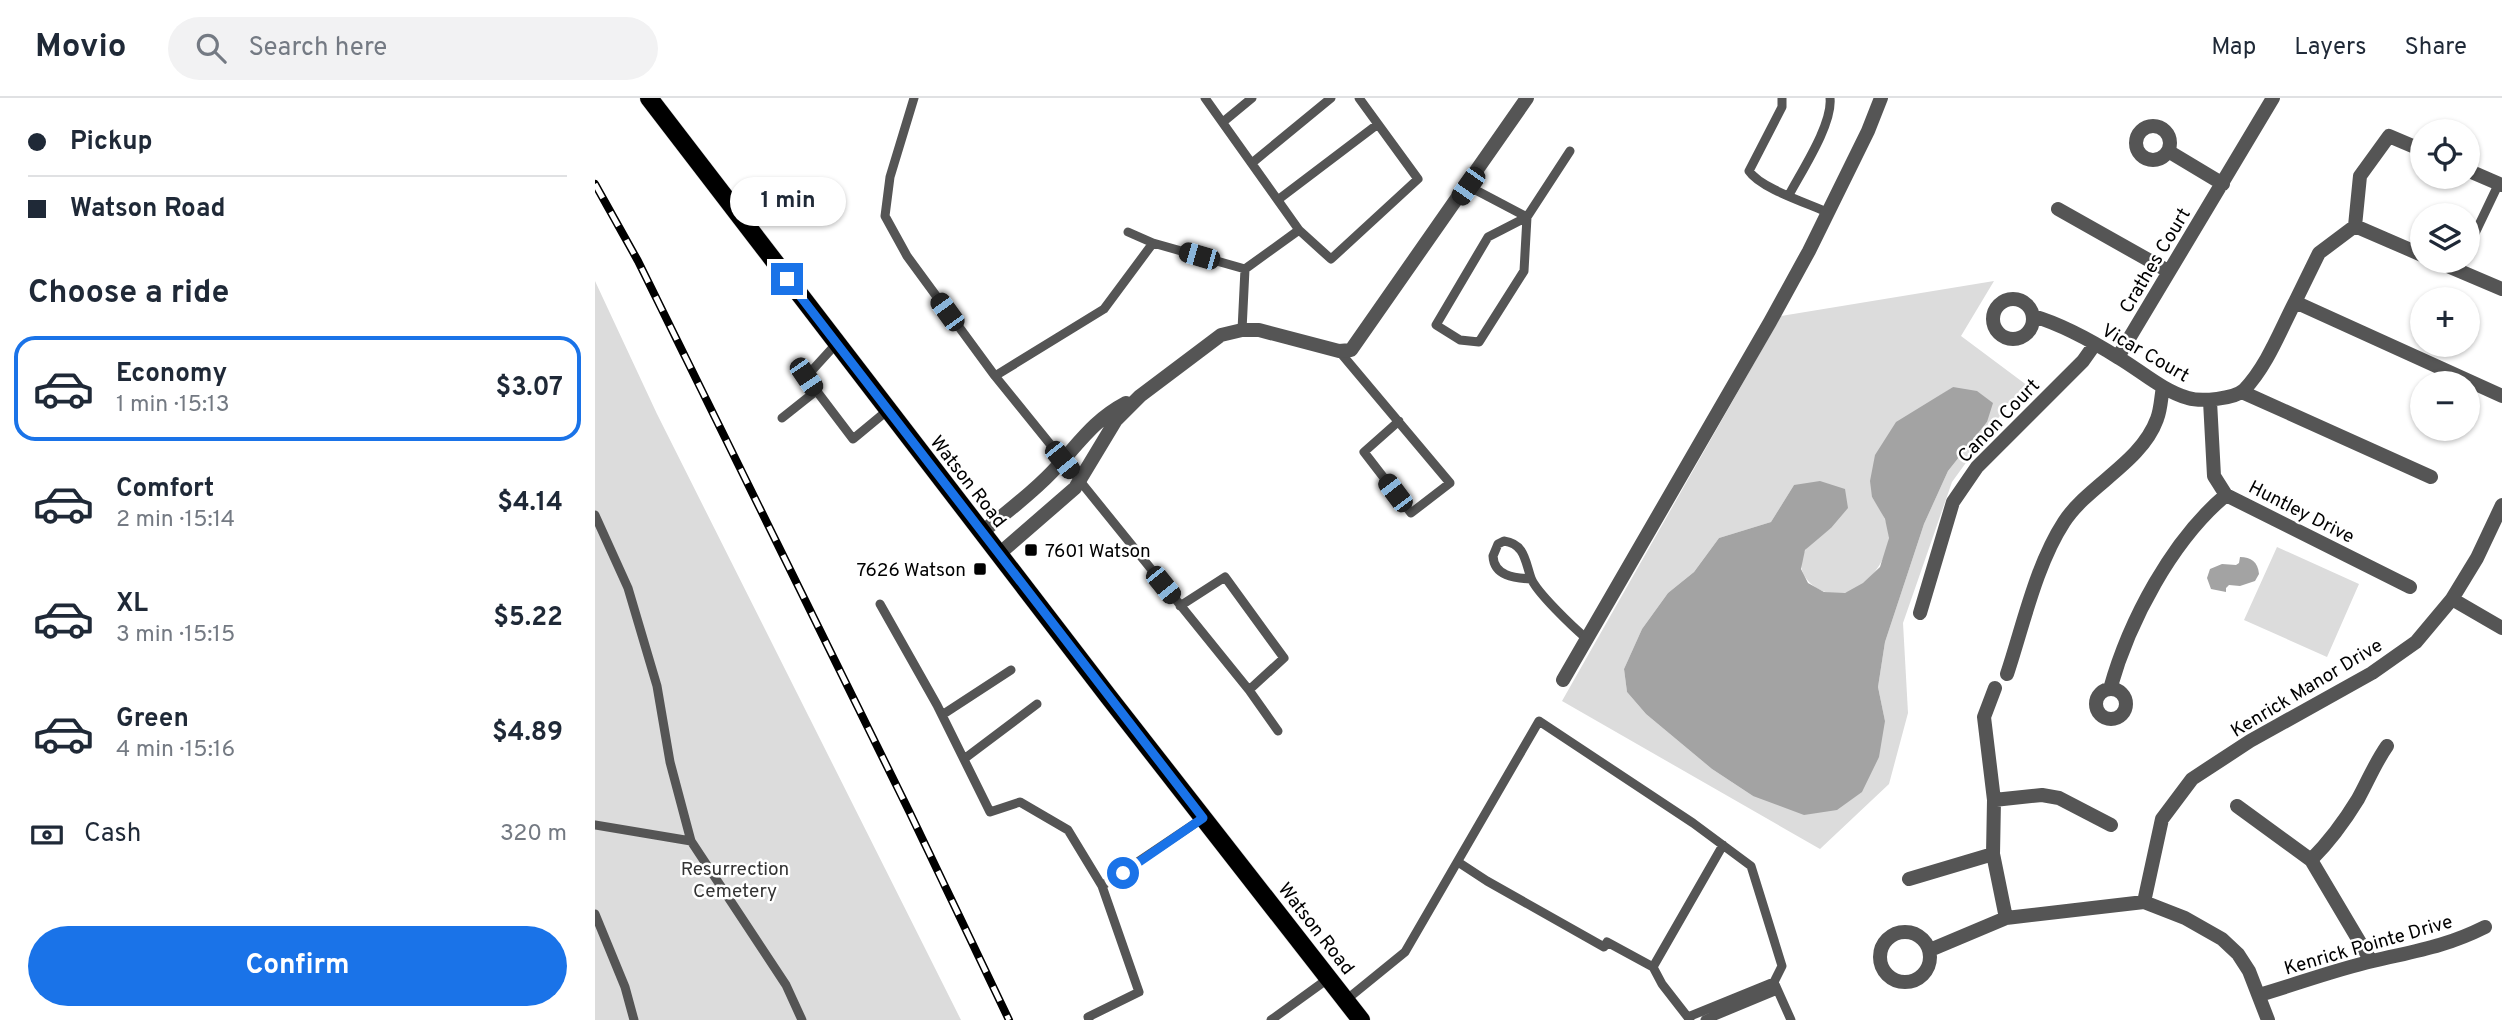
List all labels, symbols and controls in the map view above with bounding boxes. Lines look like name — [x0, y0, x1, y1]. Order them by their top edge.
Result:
search box — [168, 17, 658, 80]
text: Movio — [35, 27, 126, 69]
icon: search — [192, 29, 230, 67]
text: Search here — [248, 32, 387, 65]
text: Map — [2211, 33, 2256, 63]
text: Layers — [2294, 33, 2366, 63]
text: Share — [2404, 33, 2467, 63]
map controls — [2410, 119, 2480, 441]
button: locate — [2410, 119, 2480, 189]
text: Pickup — [70, 126, 153, 159]
car — [1448, 163, 1489, 209]
callout: 1 min — [729, 178, 845, 226]
text: 1 min — [760, 187, 816, 216]
text: Watson Road — [70, 193, 226, 226]
button: layers — [2410, 203, 2480, 273]
street label: Crathes Court — [2115, 204, 2197, 318]
car — [1176, 240, 1223, 272]
route end — [771, 263, 803, 295]
text: Choose a ride — [28, 274, 229, 314]
button: + — [2410, 287, 2480, 357]
car — [927, 289, 968, 335]
street label: Vicar Court — [2097, 319, 2193, 388]
car — [786, 354, 827, 400]
icon: car — [32, 357, 95, 420]
text: Economy — [116, 358, 227, 391]
button: − — [2410, 371, 2480, 441]
text: $3.07 — [495, 372, 563, 405]
street label: Canon Court — [1953, 374, 2046, 469]
text: 1 min · 15:13 — [116, 391, 230, 420]
street label: Watson Road — [924, 431, 1011, 533]
car — [1041, 437, 1084, 483]
car — [1374, 470, 1417, 516]
icon: car — [32, 472, 95, 535]
text: Comfort — [116, 473, 214, 506]
street label: Huntley Drive — [2244, 476, 2358, 550]
text: $4.14 — [497, 487, 563, 520]
text: 2 min · 15:14 — [116, 506, 235, 535]
place label: 7601 Watson — [1045, 540, 1151, 564]
marker: 7601 Watson — [1023, 542, 1039, 558]
place label: 7626 Watson — [857, 559, 966, 583]
marker: 7626 Watson — [972, 561, 988, 577]
car — [1142, 562, 1185, 608]
icon: car — [32, 587, 95, 650]
text: XL — [116, 588, 148, 621]
text: $5.22 — [493, 602, 563, 635]
text: 3 min · 15:15 — [116, 621, 235, 650]
street label: Kenrick Manor Drive — [2227, 634, 2387, 744]
icon: car — [32, 702, 95, 765]
text: Green — [116, 703, 189, 736]
text: $4.89 — [492, 717, 563, 750]
text: 4 min · 15:16 — [116, 736, 235, 765]
icon: cash — [28, 816, 66, 854]
text: Cash — [84, 818, 141, 851]
text: 320 m — [500, 820, 567, 849]
route start — [1107, 857, 1139, 889]
park label: Resurrection Cemetery — [681, 858, 789, 904]
street label: Watson Road — [1272, 878, 1359, 980]
street label: Kenrick Pointe Drive — [2282, 910, 2456, 981]
button: Confirm — [28, 926, 567, 1006]

